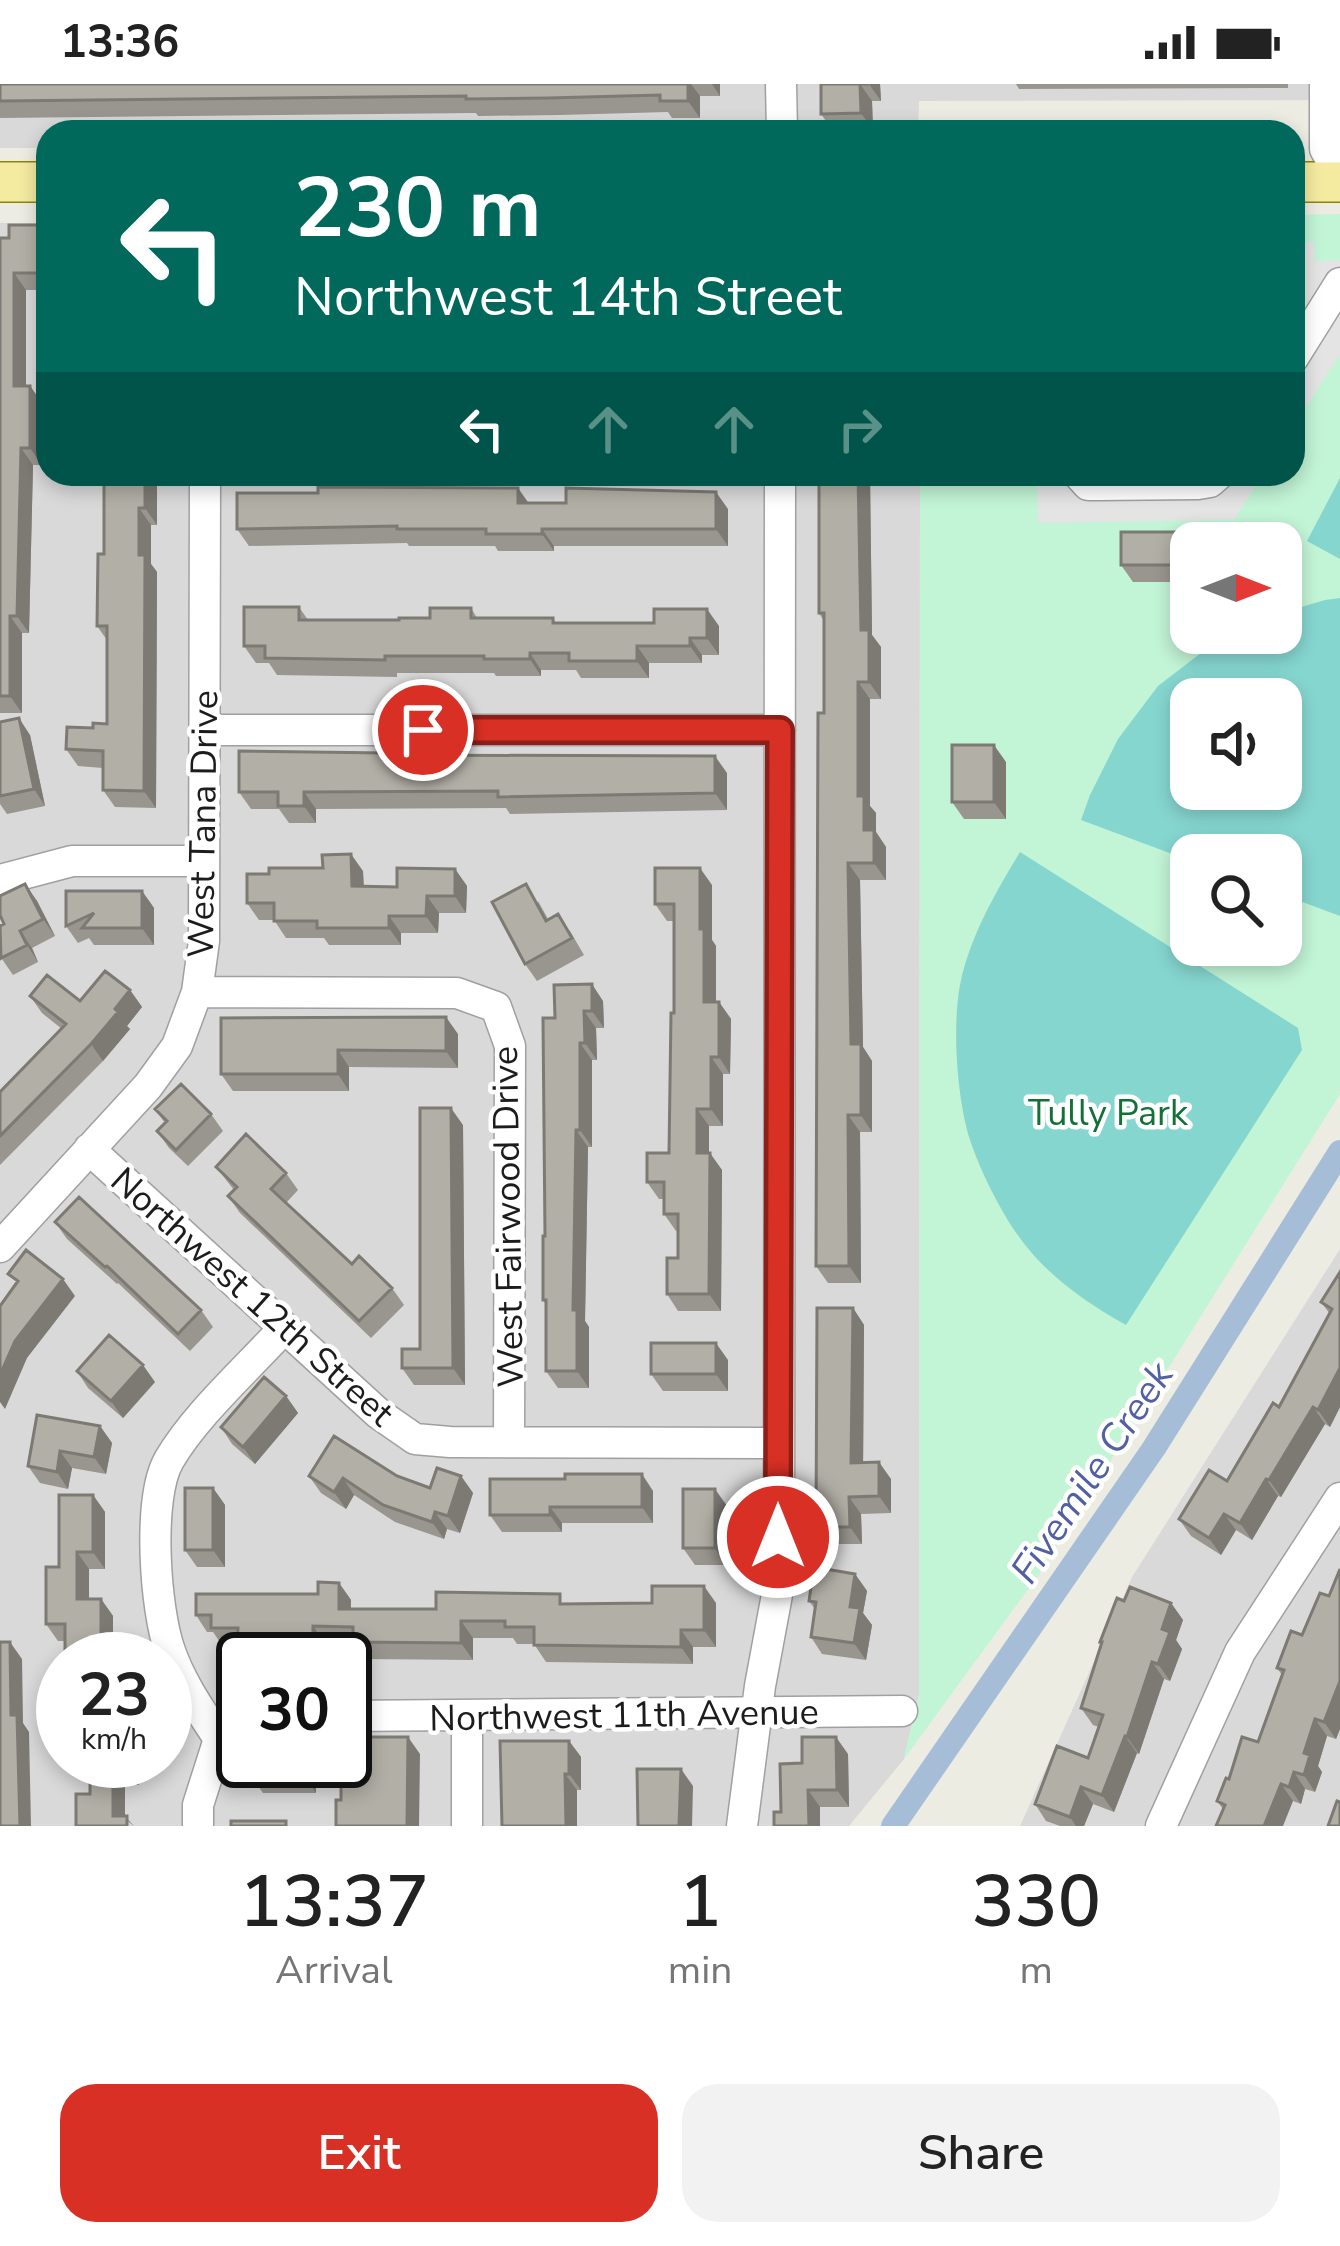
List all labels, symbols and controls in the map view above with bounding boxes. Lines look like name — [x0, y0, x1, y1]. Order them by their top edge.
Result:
text: 13:36 — [60, 12, 179, 73]
text: 230 m — [294, 151, 542, 266]
icon: left — [96, 168, 252, 324]
text: Northwest 14th Street — [294, 260, 842, 334]
icon: left — [449, 396, 515, 462]
icon: ahead — [575, 396, 641, 462]
icon: ahead — [701, 396, 767, 462]
icon: right — [827, 396, 893, 462]
north arrow — [1170, 522, 1302, 654]
map controls — [1170, 522, 1302, 966]
button: sound — [1170, 678, 1302, 810]
pin — [372, 679, 474, 781]
street label: West Tana Drive — [177, 690, 230, 958]
icon: arrive — [390, 697, 456, 763]
button: search — [1170, 834, 1302, 966]
street label: West Fairwood Drive — [481, 1046, 536, 1388]
park label: Tully Park — [1028, 1089, 1189, 1138]
street label: Northwest 12th Street — [100, 1157, 404, 1438]
water label: Fivemile Creek — [999, 1350, 1187, 1594]
position arrow — [715, 1474, 841, 1600]
speed limit sign: 30 — [216, 1632, 372, 1788]
text: 23 — [78, 1654, 150, 1736]
street label: Northwest 11th Avenue — [429, 1688, 819, 1743]
text: km/h — [81, 1719, 147, 1760]
text: 13:37 — [239, 1853, 429, 1951]
text: 1 — [679, 1853, 722, 1951]
text: 330 — [971, 1853, 1101, 1951]
text: Arrival — [275, 1944, 393, 1997]
text: min — [668, 1944, 732, 1997]
text: m — [1019, 1944, 1053, 1997]
button: Exit — [60, 2084, 658, 2222]
button: Share — [682, 2084, 1280, 2222]

